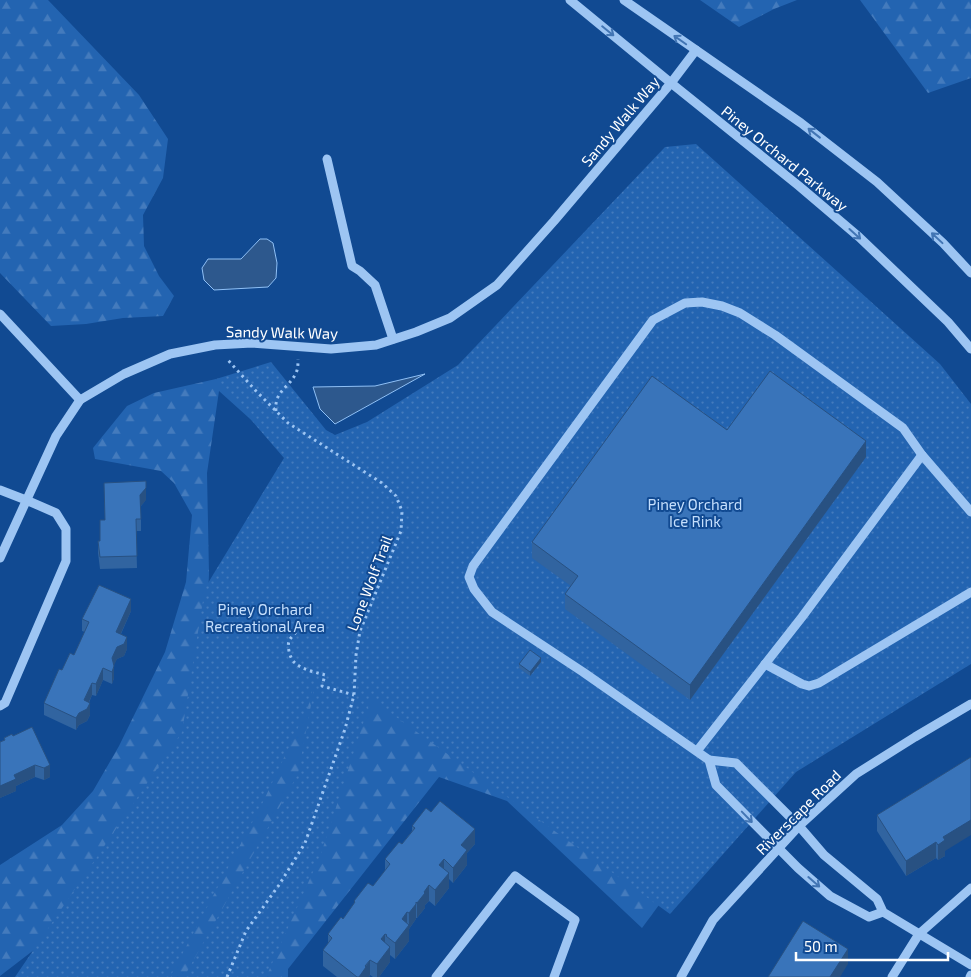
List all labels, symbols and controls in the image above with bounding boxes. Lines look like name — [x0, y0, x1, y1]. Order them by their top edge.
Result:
one-way arrow — [601, 25, 614, 36]
one-way arrow — [674, 35, 688, 45]
street label: Sandy Walk Way — [577, 72, 663, 170]
street label: Piney Orchard Parkway — [718, 101, 852, 215]
one-way arrow — [807, 127, 820, 138]
one-way arrow — [848, 228, 861, 239]
one-way arrow — [931, 232, 943, 244]
street label: Sandy Walk Way — [226, 322, 338, 342]
park label: Piney Orchard Ice Rink — [648, 495, 742, 530]
street label: Lone Wolf Trail — [342, 532, 396, 633]
park label: Piney Orchard Recreational Area — [205, 600, 325, 635]
street label: Riverscape Road — [752, 766, 844, 858]
one-way arrow — [741, 811, 753, 823]
one-way arrow — [807, 876, 820, 888]
scale bar — [796, 930, 948, 962]
text: 50 m — [804, 937, 838, 955]

